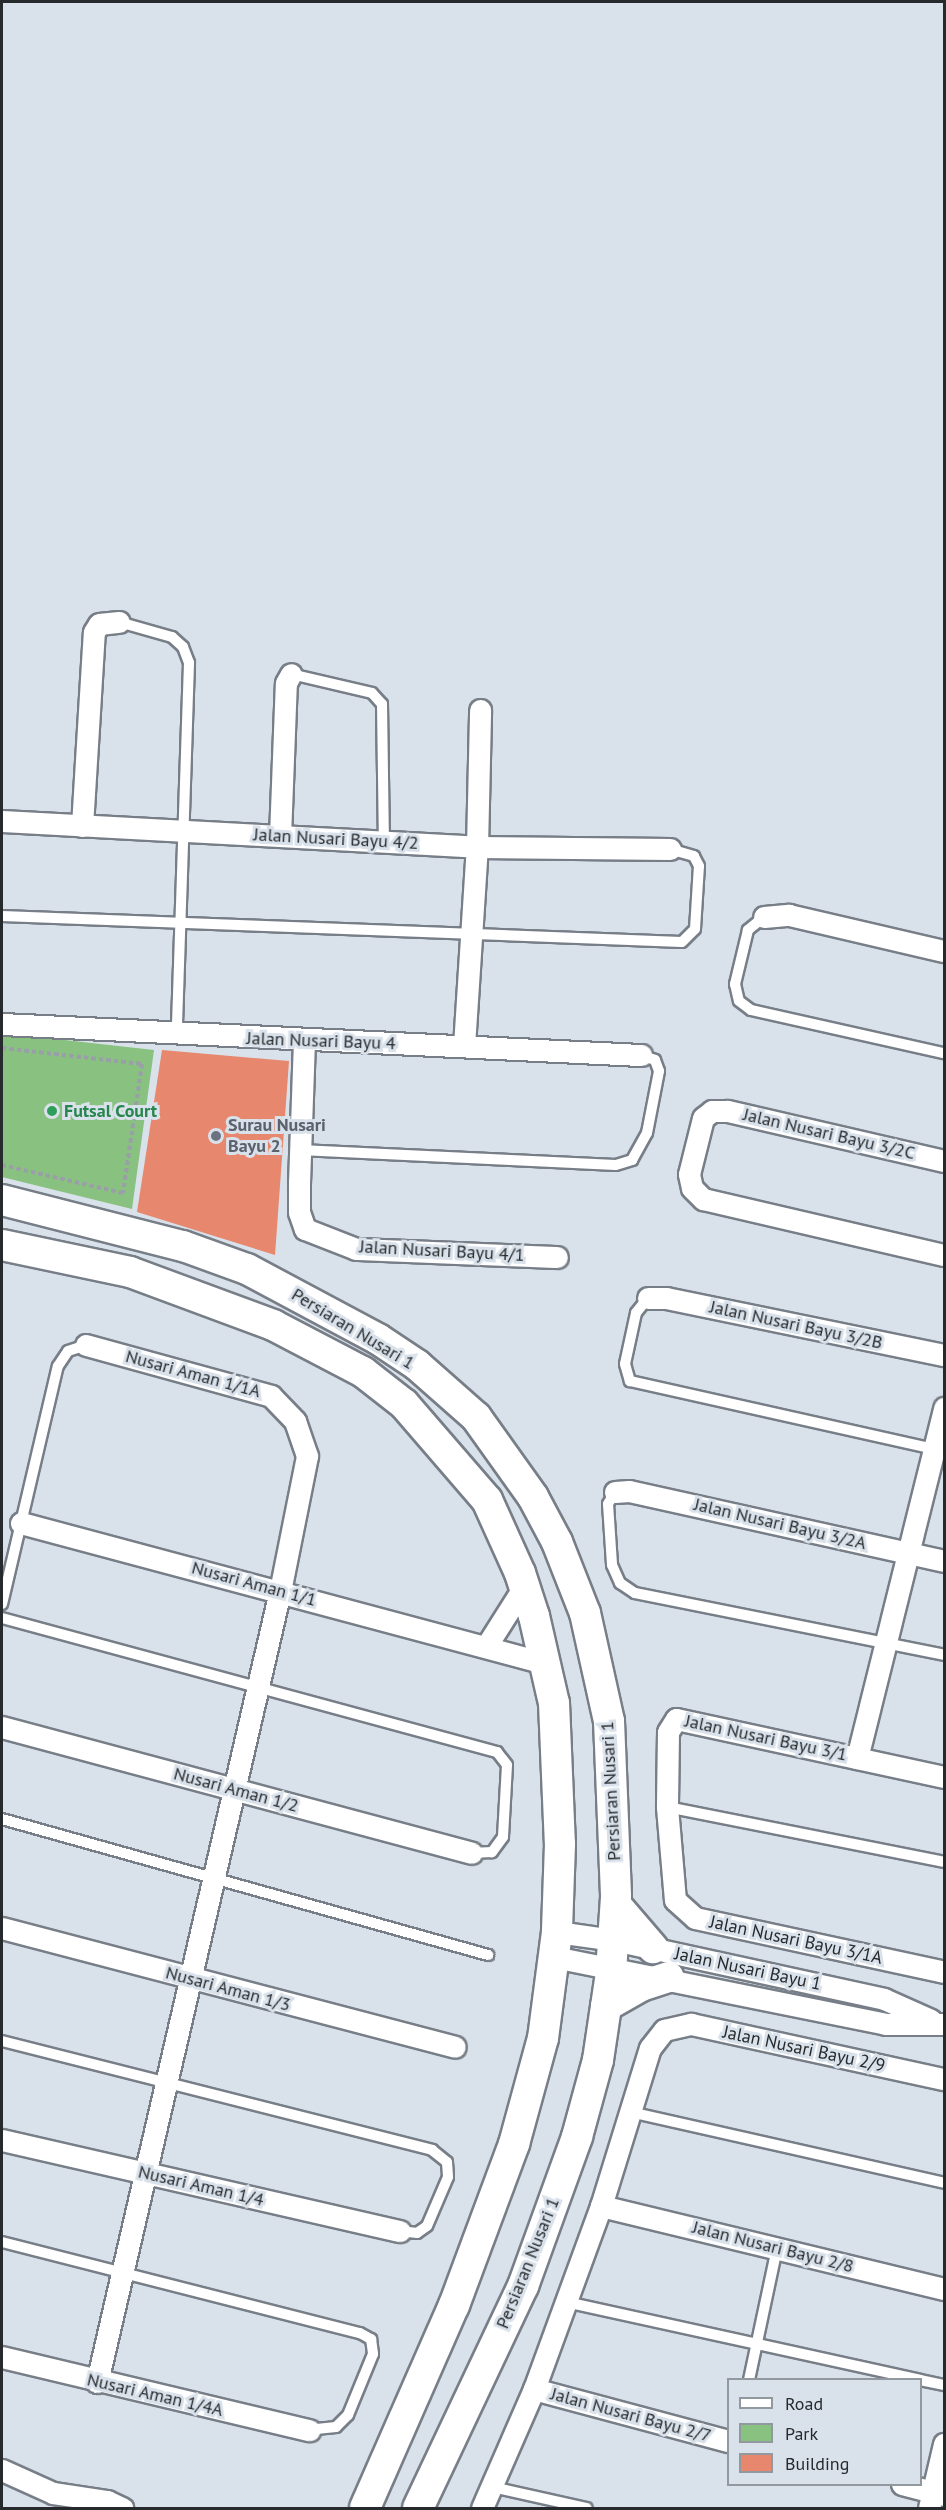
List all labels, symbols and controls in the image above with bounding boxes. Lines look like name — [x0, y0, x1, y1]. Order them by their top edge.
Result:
street label: Jalan Nusari Bayu 4/2 — [253, 824, 419, 854]
street label: Jalan Nusari Bayu 4 — [246, 1028, 396, 1054]
place label: Futsal Court — [64, 1100, 157, 1122]
marker: Futsal Court — [45, 1104, 59, 1118]
street label: Jalan Nusari Bayu 3/2C — [741, 1104, 917, 1164]
place label: Surau Nusari Bayu 2 — [228, 1115, 326, 1158]
marker: Surau Nusari Bayu 2 — [209, 1129, 223, 1143]
street label: Jalan Nusari Bayu 4/1 — [359, 1236, 525, 1266]
street label: Persiaran Nusari 1 — [288, 1284, 418, 1374]
street label: Jalan Nusari Bayu 3/2B — [708, 1296, 884, 1354]
street label: Nusari Aman 1/1A — [123, 1346, 263, 1402]
street label: Jalan Nusari Bayu 3/2A — [692, 1494, 868, 1554]
street label: Nusari Aman 1/1 — [189, 1557, 319, 1611]
street label: Jalan Nusari Bayu 3/1 — [683, 1710, 849, 1766]
street label: Persiaran Nusari 1 — [597, 1721, 625, 1861]
street label: Nusari Aman 1/2 — [171, 1763, 301, 1817]
street label: Jalan Nusari Bayu 3/1A — [708, 1911, 884, 1969]
street label: Jalan Nusari Bayu 1 — [673, 1943, 823, 1995]
street label: Nusari Aman 1/3 — [163, 1962, 293, 2016]
street label: Jalan Nusari Bayu 2/9 — [721, 2021, 887, 2077]
street label: Nusari Aman 1/4 — [136, 2161, 266, 2211]
street label: Persiaran Nusari 1 — [492, 2194, 564, 2332]
street label: Jalan Nusari Bayu 2/8 — [690, 2217, 856, 2277]
street label: Nusari Aman 1/4A — [85, 2369, 225, 2421]
legend — [727, 2378, 922, 2486]
street label: Jalan Nusari Bayu 2/7 — [548, 2383, 714, 2447]
text: Road — [785, 2392, 823, 2415]
text: Park — [785, 2422, 818, 2445]
text: Building — [785, 2452, 849, 2475]

